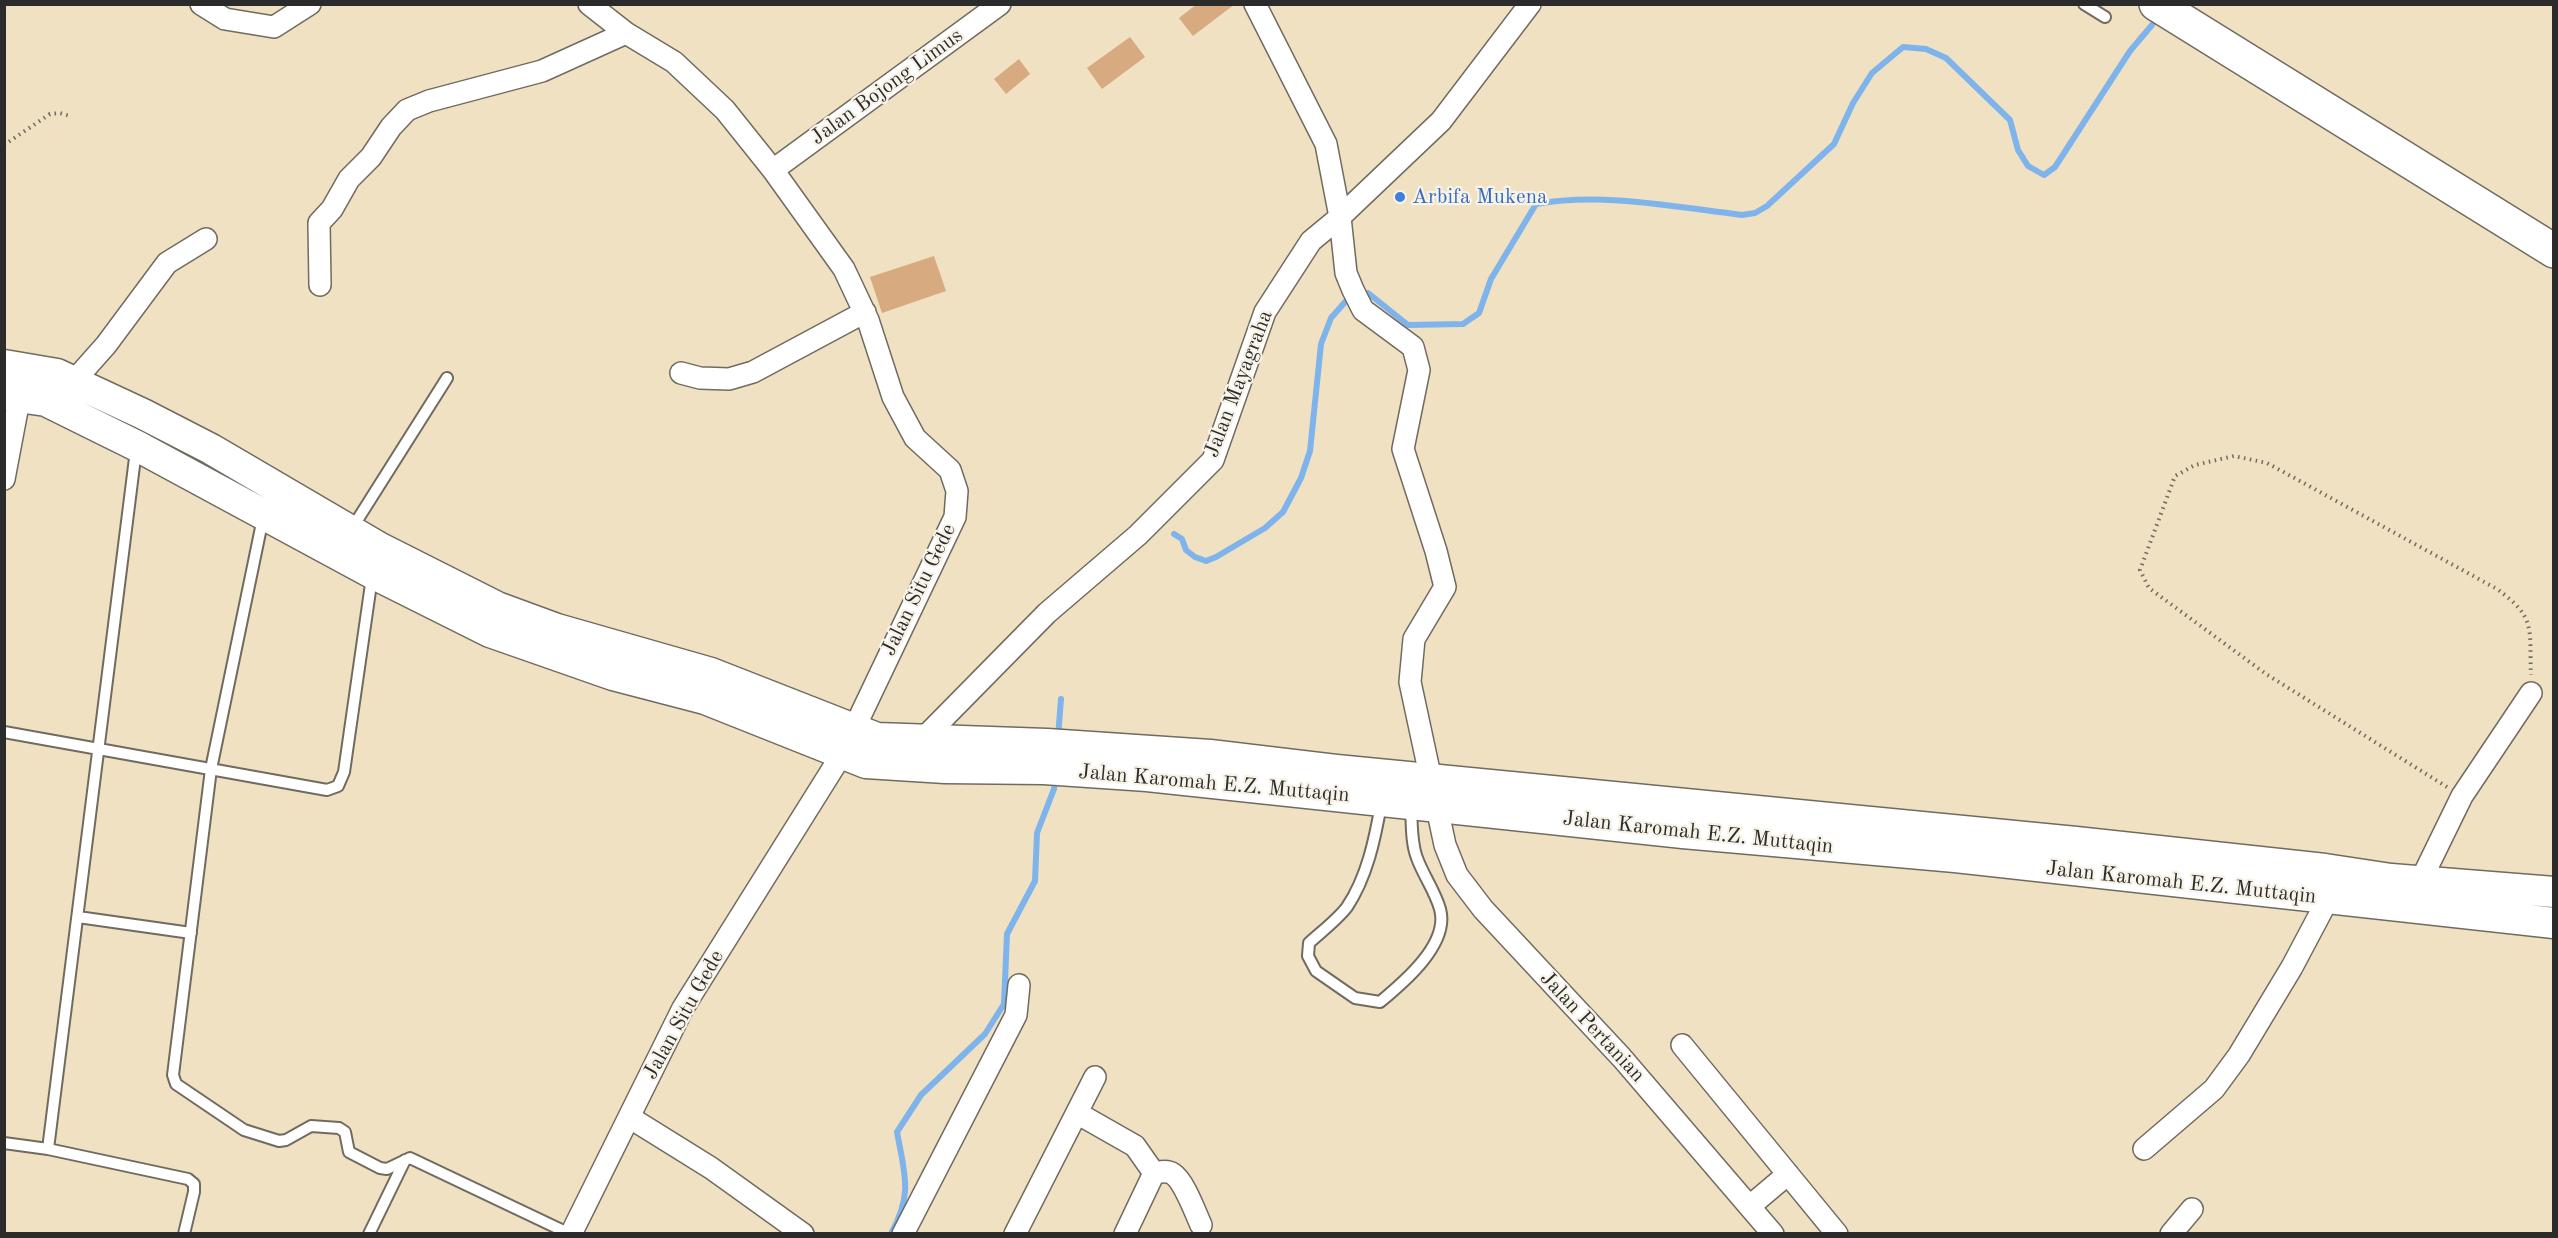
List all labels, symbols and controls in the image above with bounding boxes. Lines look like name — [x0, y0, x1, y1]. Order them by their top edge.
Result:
street label: Jalan Bojong Limus — [806, 23, 968, 151]
place label: Arbifa Mukena — [1412, 184, 1547, 210]
marker: Arbifa Mukena — [1393, 190, 1407, 204]
street label: Jalan Mayagraha — [1199, 307, 1279, 461]
street label: Jalan Situ Gede — [876, 520, 962, 660]
street label: Jalan Karomah E.Z. Muttaqin — [1077, 760, 1351, 808]
street label: Jalan Karomah E.Z. Muttaqin — [1561, 806, 1835, 860]
street label: Jalan Karomah E.Z. Muttaqin — [2044, 856, 2318, 910]
street label: Jalan Situ Gede — [638, 946, 730, 1084]
street label: Jalan Pertanian — [1534, 966, 1650, 1088]

